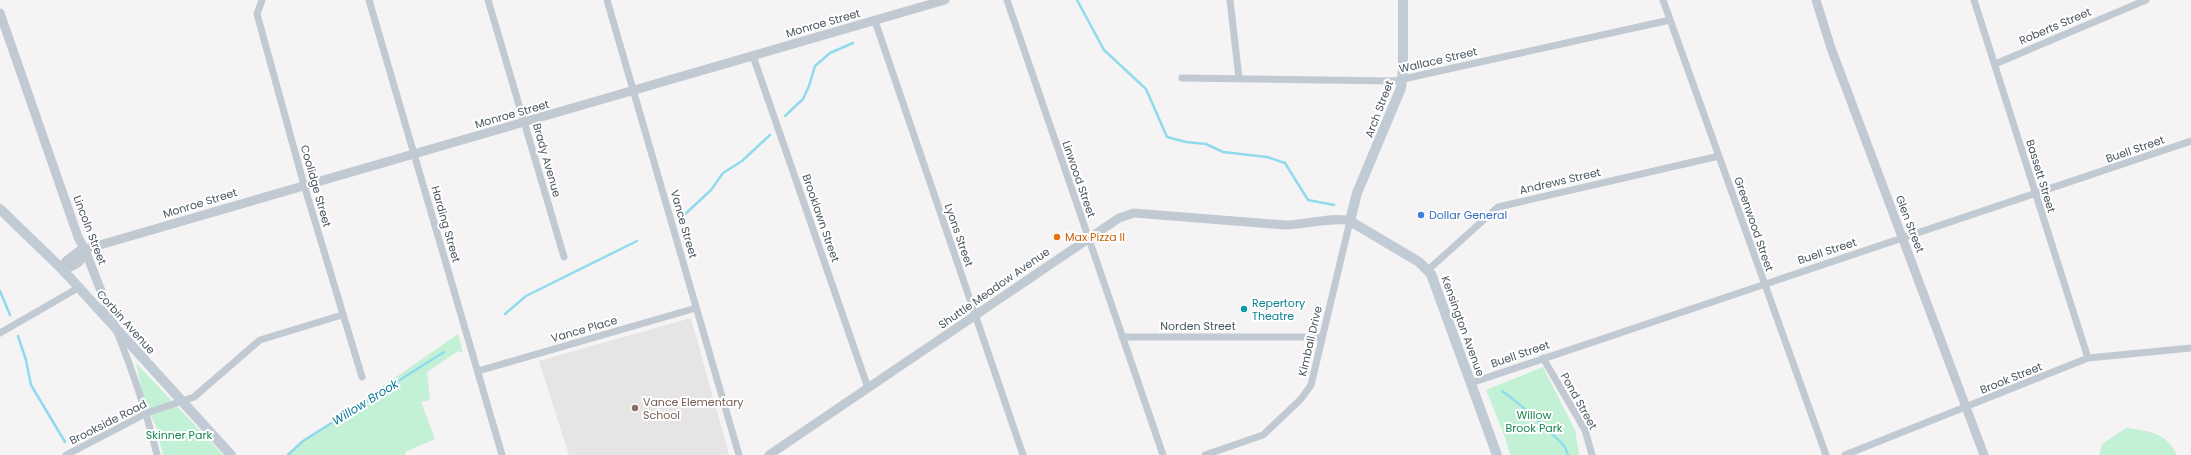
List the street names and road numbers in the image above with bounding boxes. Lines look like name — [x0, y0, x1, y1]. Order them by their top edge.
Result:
street label: Roberts Street — [2016, 4, 2094, 48]
street label: Monroe Street — [784, 5, 862, 41]
street label: Wallace Street — [1397, 43, 1479, 77]
street label: Arch Street — [1361, 78, 1397, 140]
street label: Monroe Street — [473, 96, 551, 132]
street label: Brady Avenue — [529, 121, 565, 199]
street label: Buell Street — [2103, 131, 2167, 167]
street label: Bassett Street — [2022, 137, 2060, 215]
street label: Linwood Street — [1058, 138, 1100, 220]
street label: Coolidge Street — [297, 143, 335, 229]
street label: Andrews Street — [1518, 164, 1602, 198]
street label: Brooklawn Street — [798, 172, 844, 264]
street label: Greenwood Street — [1730, 175, 1778, 273]
street label: Monroe Street — [161, 184, 239, 222]
street label: Harding Street — [427, 184, 465, 264]
street label: Vance Street — [667, 188, 701, 260]
street label: Lincoln Street — [69, 193, 111, 267]
street label: Glen Street — [1892, 193, 1928, 255]
street label: Lyons Street — [941, 201, 977, 269]
street label: Buell Street — [1795, 234, 1859, 268]
street label: Shuttle Meadow Avenue — [935, 243, 1053, 333]
street label: Kensington Avenue — [1437, 274, 1489, 379]
street label: Corbin Avenue — [93, 287, 159, 358]
street label: Kimball Drive — [1294, 304, 1326, 378]
street label: Vance Place — [549, 312, 619, 346]
street label: Norden Street — [1160, 318, 1236, 334]
street label: Buell Street — [1488, 336, 1552, 372]
street label: Brook Street — [1978, 358, 2044, 398]
street label: Pond Street — [1557, 370, 1601, 432]
street label: Brookside Road — [67, 396, 149, 448]

